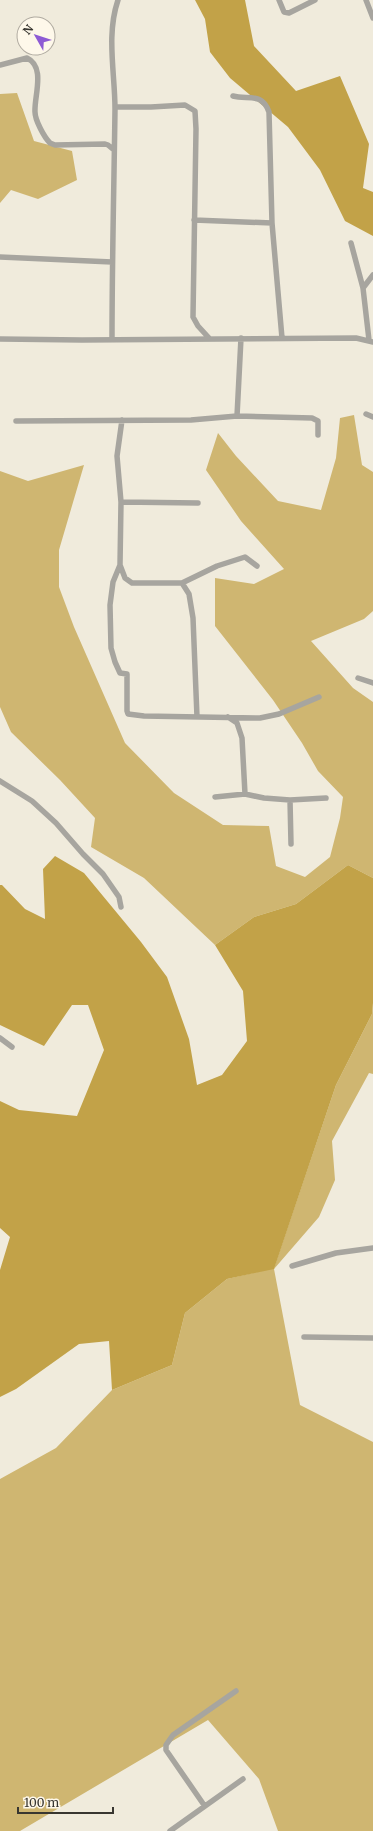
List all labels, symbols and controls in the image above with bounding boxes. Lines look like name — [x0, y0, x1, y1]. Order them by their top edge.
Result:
north arrow — [16, 16, 56, 56]
text: N — [20, 22, 37, 37]
scale bar — [18, 1789, 113, 1815]
text: 100 m — [24, 1795, 59, 1810]

